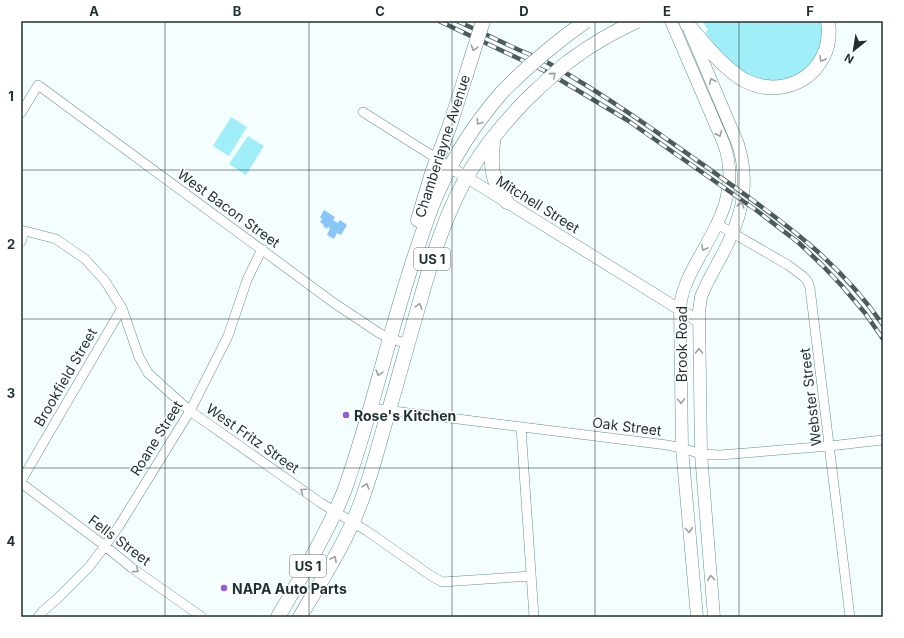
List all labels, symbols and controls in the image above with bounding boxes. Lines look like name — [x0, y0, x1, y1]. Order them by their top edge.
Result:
text: A — [89, 3, 99, 19]
text: B — [233, 3, 242, 19]
text: C — [375, 3, 385, 19]
text: D — [519, 3, 529, 19]
text: E — [663, 3, 671, 19]
text: F — [806, 3, 814, 19]
north arrow — [834, 30, 874, 70]
one-way arrow — [470, 44, 479, 51]
text: N — [842, 51, 856, 67]
one-way arrow — [819, 54, 826, 62]
street label: Chamberlayne Avenue — [411, 72, 473, 220]
one-way arrow — [549, 72, 556, 79]
one-way arrow — [708, 78, 716, 85]
text: 1 — [8, 88, 14, 104]
one-way arrow — [477, 117, 484, 124]
one-way arrow — [715, 130, 723, 137]
street label: West Bacon Street — [175, 165, 284, 251]
street label: Mitchell Street — [493, 172, 583, 237]
one-way arrow — [736, 202, 745, 209]
text: 2 — [7, 236, 15, 252]
one-way arrow — [702, 244, 709, 251]
road number: US 1 — [414, 248, 450, 270]
one-way arrow — [414, 303, 423, 310]
street label: Brook Road — [673, 306, 690, 382]
street label: Brookfield Street — [30, 324, 100, 429]
street label: Webster Street — [796, 347, 824, 447]
one-way arrow — [695, 348, 703, 354]
one-way arrow — [375, 370, 384, 377]
text: 3 — [7, 385, 15, 401]
street label: Roane Street — [126, 397, 186, 479]
one-way arrow — [677, 398, 685, 404]
street label: West Fritz Street — [203, 400, 303, 477]
place label: Rose's Kitchen — [354, 407, 456, 424]
marker: Rose's Kitchen — [341, 410, 351, 420]
street label: Oak Street — [591, 413, 663, 439]
one-way arrow — [362, 483, 370, 490]
one-way arrow — [300, 488, 307, 496]
street label: Fells Street — [86, 511, 155, 569]
one-way arrow — [684, 527, 693, 533]
text: 4 — [7, 533, 16, 549]
road number: US 1 — [290, 555, 326, 577]
one-way arrow — [330, 556, 337, 563]
one-way arrow — [131, 565, 138, 572]
one-way arrow — [706, 575, 715, 581]
place label: NAPA Auto Parts — [232, 580, 347, 597]
marker: NAPA Auto Parts — [219, 583, 229, 593]

